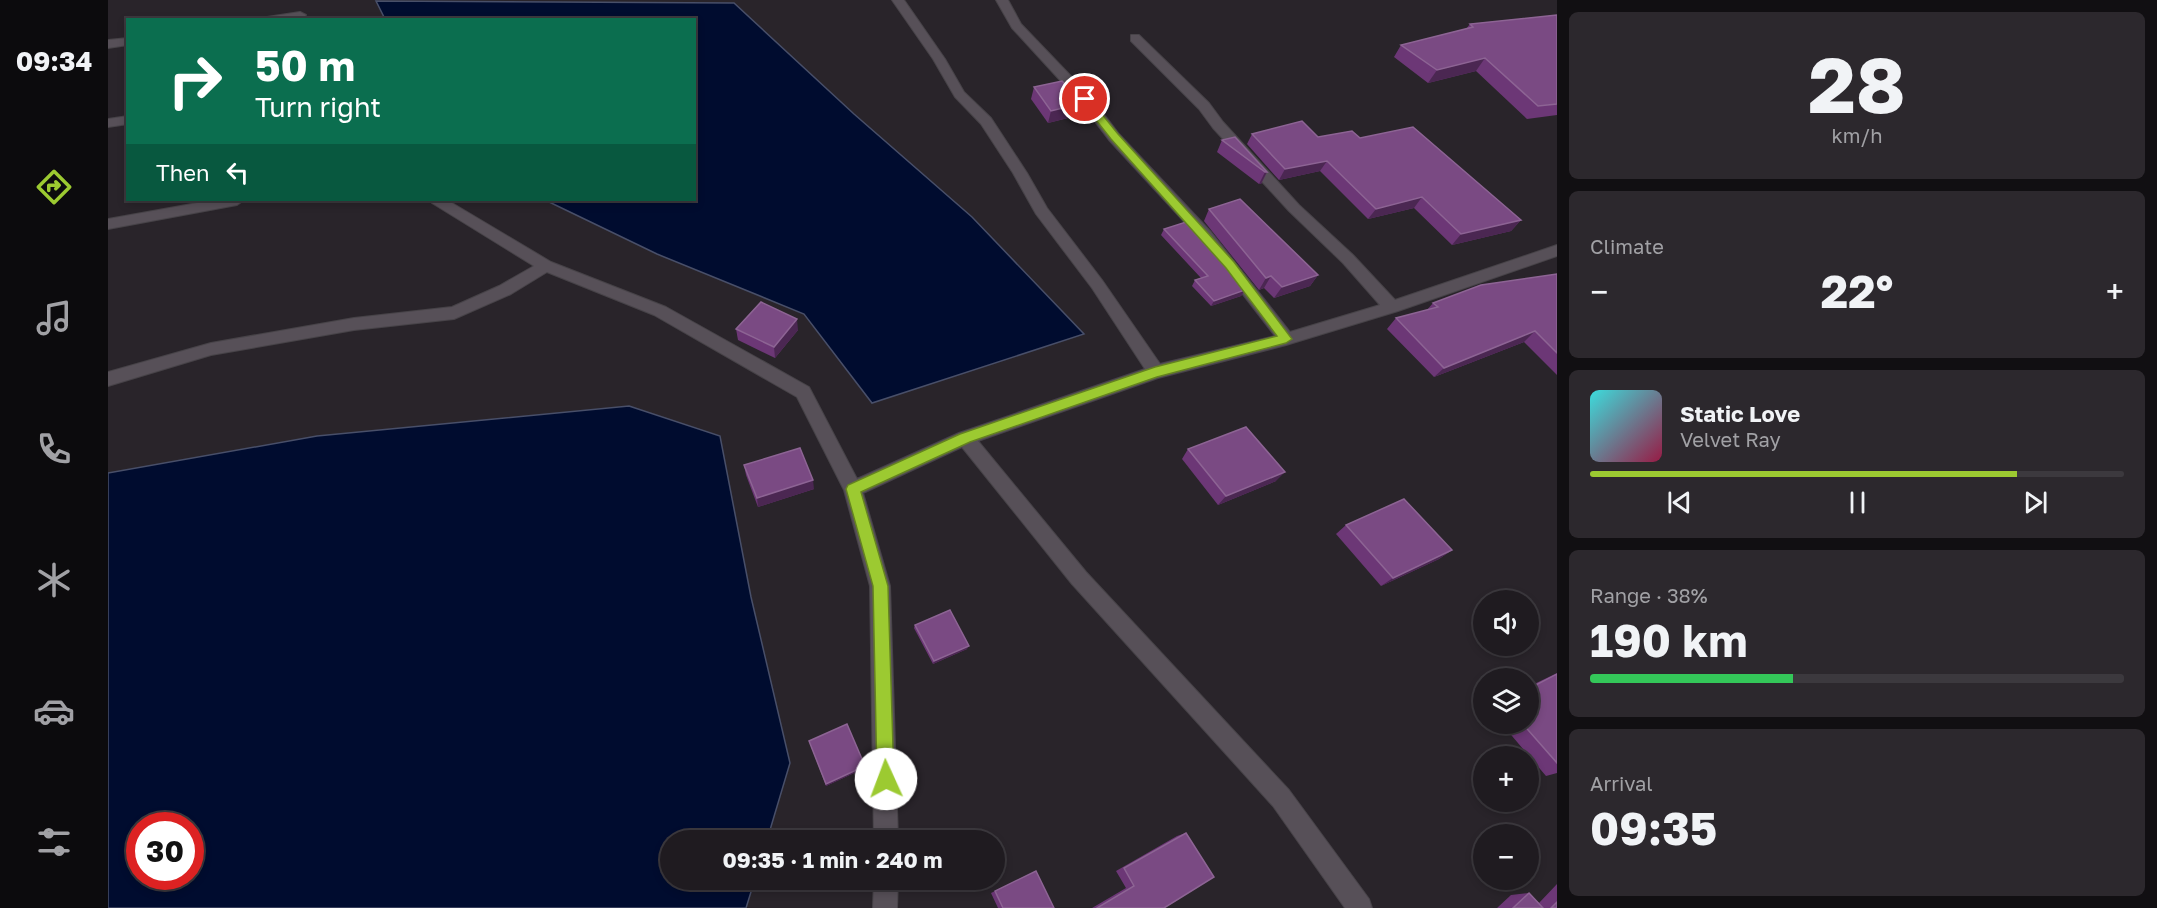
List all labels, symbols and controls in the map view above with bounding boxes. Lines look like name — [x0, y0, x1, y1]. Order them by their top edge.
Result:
text: 28 — [1808, 37, 1906, 130]
text: 50 m — [255, 40, 355, 90]
icon: right — [156, 42, 234, 120]
text: 09:34 — [16, 45, 92, 77]
pin — [1059, 73, 1110, 124]
icon: arrive — [1068, 82, 1101, 115]
text: Turn right — [255, 91, 381, 123]
text: km/h — [1832, 123, 1882, 147]
icon: left — [221, 156, 254, 189]
text: Then — [156, 159, 209, 186]
icon: directions — [33, 166, 75, 208]
text: Climate — [1590, 234, 1664, 258]
text: 22° — [1821, 264, 1893, 318]
text: − — [1590, 272, 1608, 311]
text: + — [2106, 272, 2124, 311]
icon: music — [33, 297, 75, 339]
text: Static Love — [1680, 400, 1800, 427]
text: Velvet Ray — [1680, 427, 1781, 451]
icon: phone — [33, 428, 75, 470]
icon: previous — [1663, 486, 1696, 519]
icon: pause — [1841, 486, 1874, 519]
icon: next — [2019, 486, 2052, 519]
icon: climate — [33, 559, 75, 601]
text: Range · 38% — [1590, 583, 1708, 607]
map controls — [1473, 590, 1539, 890]
button: sound — [1473, 590, 1539, 656]
text: 190 km — [1590, 613, 1748, 667]
button: layers — [1473, 668, 1539, 734]
icon: car — [33, 690, 75, 732]
button: + — [1473, 746, 1539, 812]
position arrow — [854, 747, 918, 811]
text: Arrival — [1590, 771, 1653, 795]
text: 09:35 — [1590, 801, 1717, 855]
speed limit sign: 30 — [126, 812, 204, 890]
icon: filters — [33, 821, 75, 863]
button: − — [1473, 824, 1539, 890]
text: 09:35 · 1 min · 240 m — [723, 846, 942, 873]

